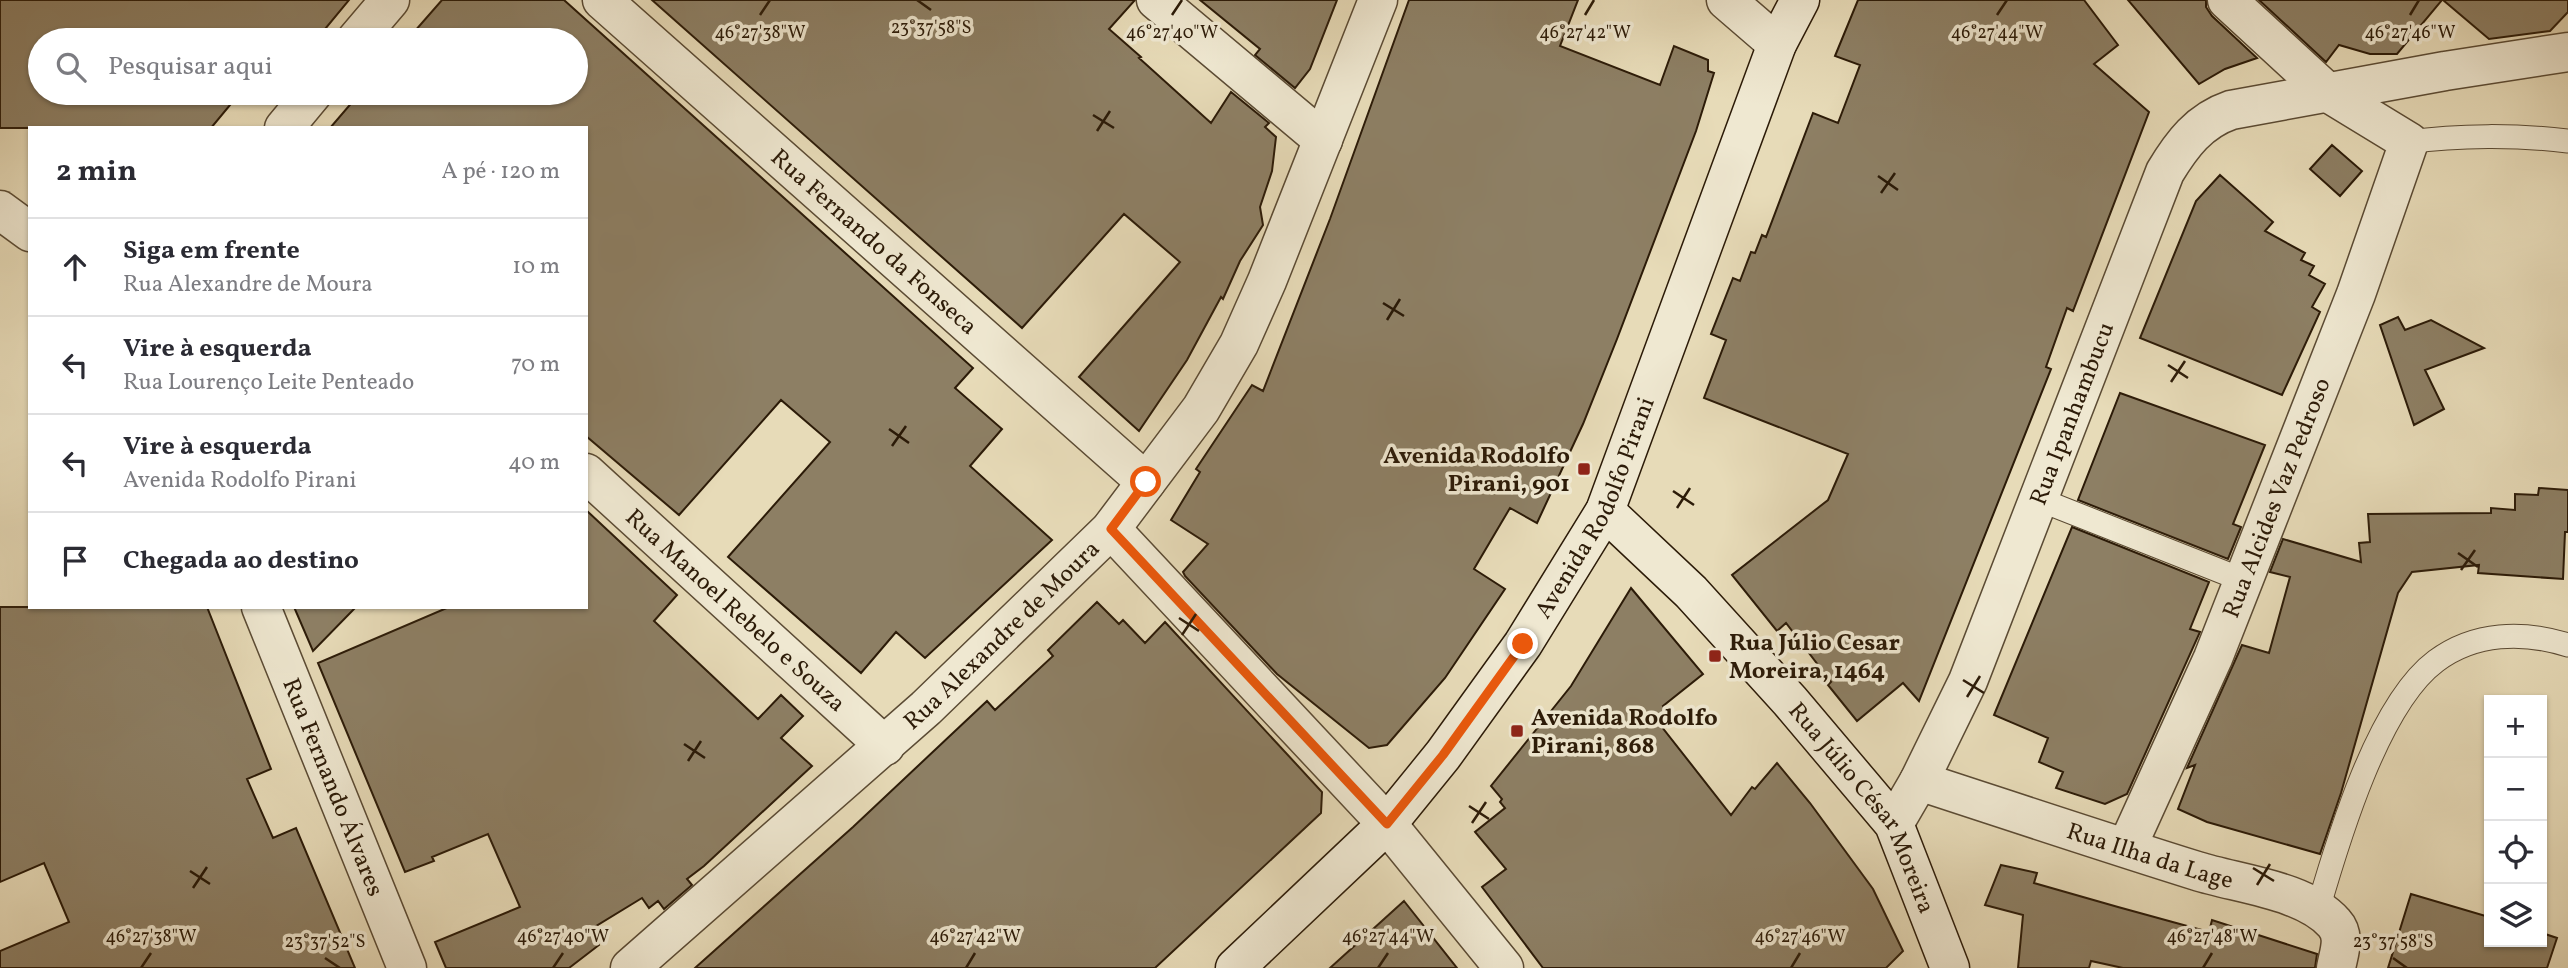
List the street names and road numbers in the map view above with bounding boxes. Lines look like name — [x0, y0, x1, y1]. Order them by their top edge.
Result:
street label: Rua Fernando da Fonseca — [762, 142, 984, 344]
street label: Rua Ipanhambucu — [2023, 318, 2124, 511]
street label: Rua Alcides Vaz Pedroso — [2215, 373, 2340, 623]
street label: Avenida Rodolfo Pirani — [1528, 393, 1664, 626]
street label: Rua Manoel Rebelo e Souza — [617, 502, 852, 721]
street label: Rua Alexandre de Moura — [897, 534, 1108, 739]
street label: Rua Fernando Álvares — [273, 673, 391, 902]
street label: Rua Júlio César Moreira — [1779, 696, 1942, 919]
street label: Rua Ilha da Lage — [2062, 815, 2236, 899]

